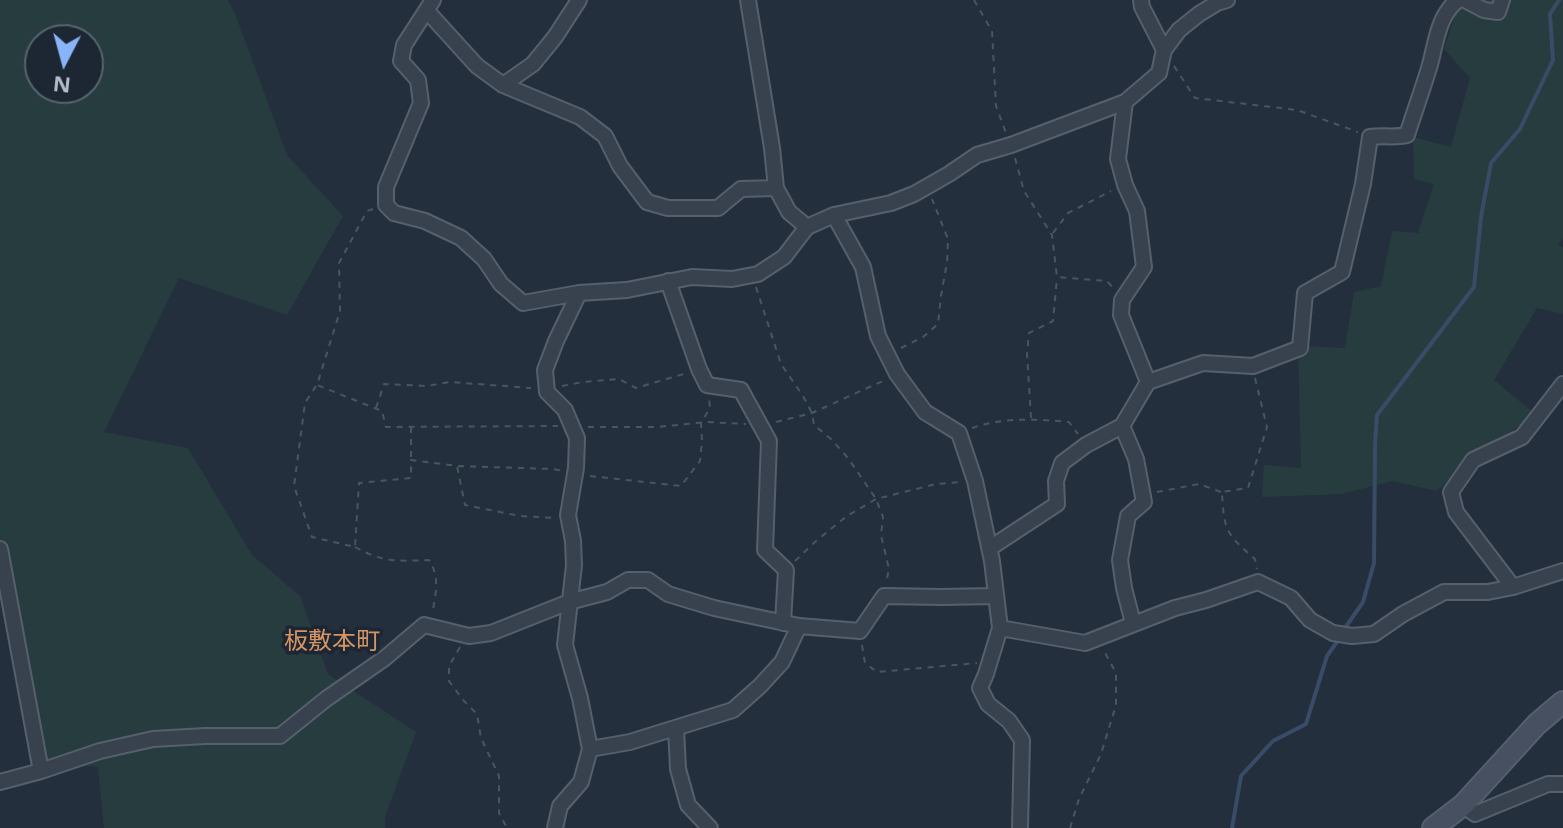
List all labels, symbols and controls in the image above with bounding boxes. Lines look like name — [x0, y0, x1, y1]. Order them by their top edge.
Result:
north arrow — [24, 24, 104, 104]
text: N — [51, 70, 72, 102]
district label: 板敷本町 — [284, 628, 380, 656]

